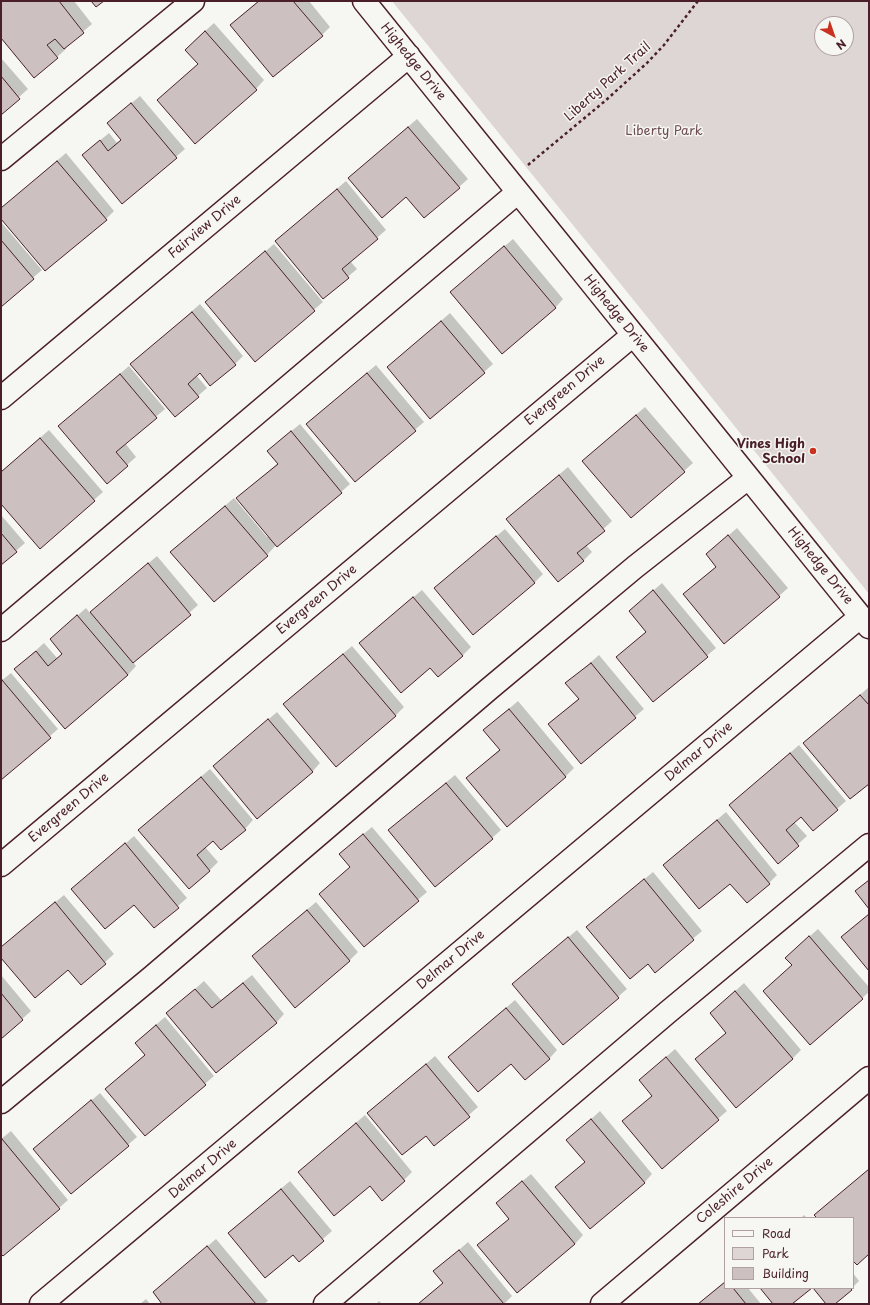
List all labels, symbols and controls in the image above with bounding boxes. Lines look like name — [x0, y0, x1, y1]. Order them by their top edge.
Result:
north arrow — [814, 16, 854, 56]
street label: Highedge Drive — [377, 20, 449, 104]
text: N — [833, 35, 850, 54]
street label: Liberty Park Trail — [562, 39, 654, 125]
park label: Liberty Park — [625, 123, 703, 139]
street label: Fairview Drive — [166, 192, 244, 262]
street label: Highedge Drive — [580, 272, 652, 356]
street label: Evergreen Drive — [522, 353, 608, 429]
place label: Vines High School — [737, 436, 805, 467]
marker: Vines High School — [808, 446, 818, 456]
street label: Highedge Drive — [784, 524, 856, 608]
street label: Evergreen Drive — [274, 562, 360, 638]
street label: Delmar Drive — [662, 719, 736, 785]
street label: Evergreen Drive — [26, 770, 112, 846]
street label: Delmar Drive — [414, 927, 488, 993]
street label: Delmar Drive — [166, 1136, 240, 1202]
street label: Coleshire Drive — [694, 1154, 776, 1228]
legend — [724, 1217, 854, 1289]
text: Road — [762, 1224, 791, 1242]
text: Park — [762, 1244, 789, 1262]
text: Building — [762, 1264, 809, 1282]

